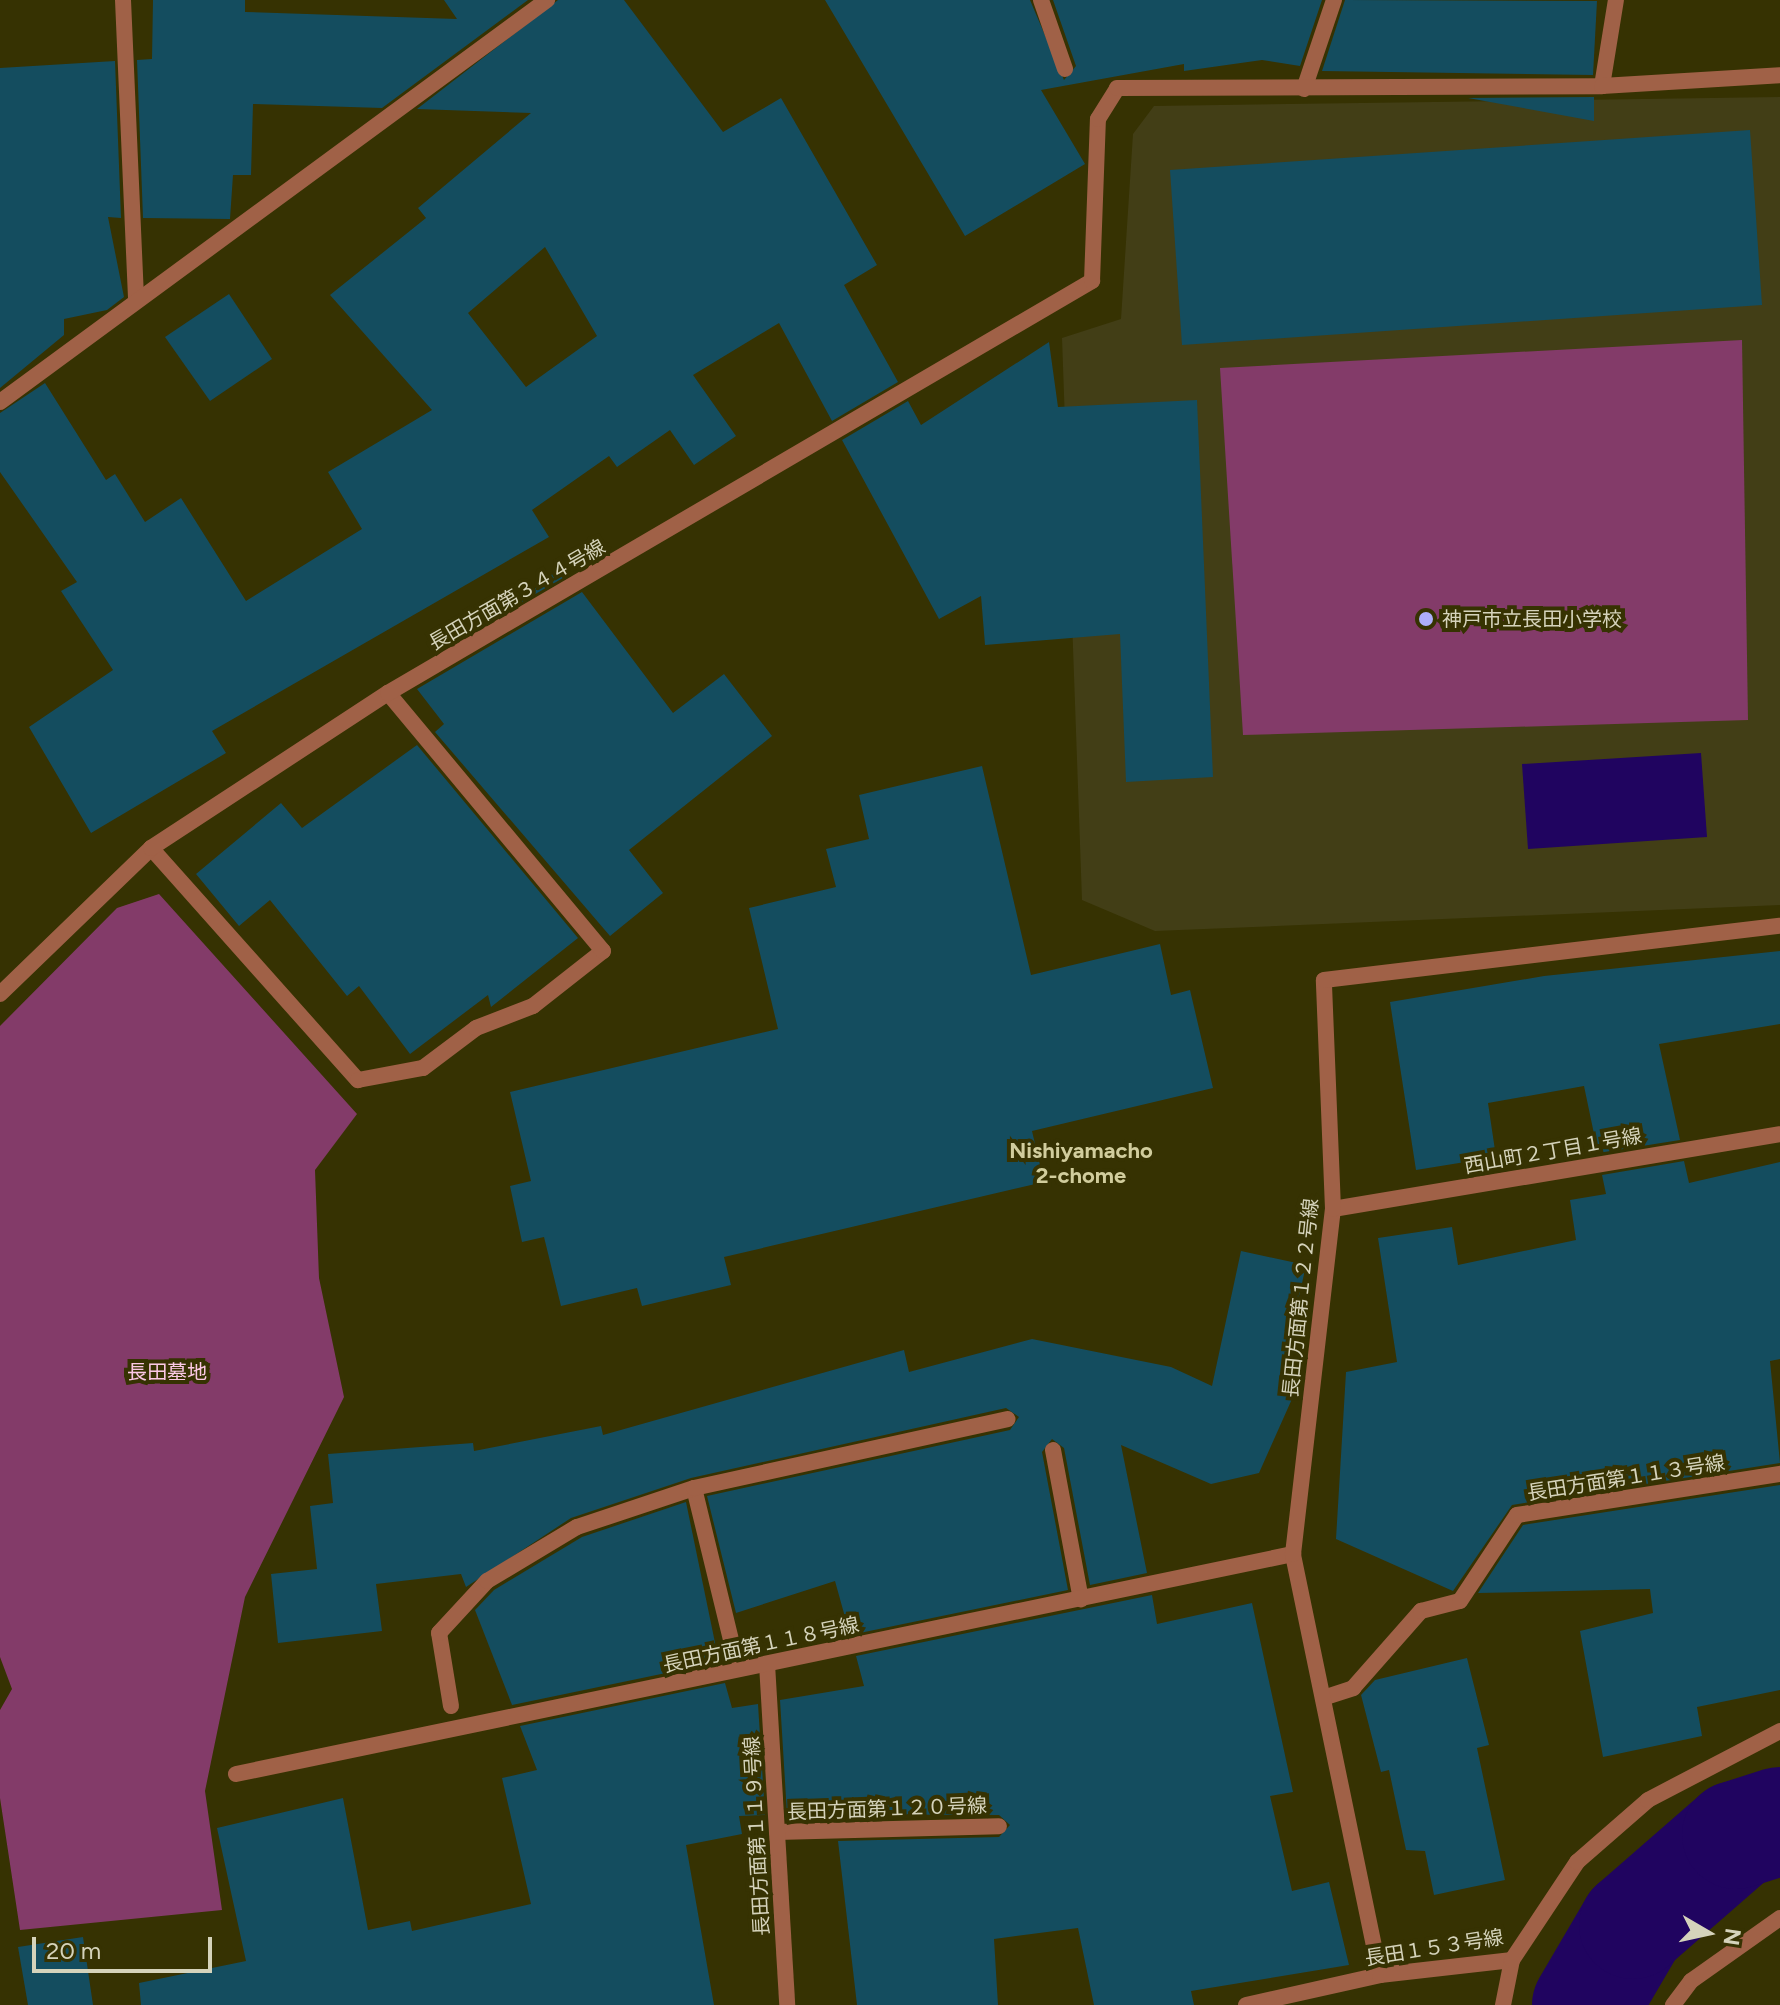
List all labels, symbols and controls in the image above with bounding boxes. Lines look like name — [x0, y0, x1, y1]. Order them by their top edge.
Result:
street label: 長田方面第３４４号線 — [424, 535, 610, 655]
place label: 神戸市立長田小学校 — [1442, 607, 1622, 631]
marker: 神戸市立長田小学校 — [1417, 610, 1435, 628]
street label: 西山町２丁目１号線 — [1462, 1124, 1644, 1178]
district label: Nishiyamacho 2-chome — [1009, 1137, 1153, 1188]
street label: 長田方面第１２２号線 — [1279, 1197, 1323, 1399]
park label: 長田墓地 — [127, 1360, 207, 1384]
street label: 長田方面第１１３号線 — [1525, 1451, 1727, 1505]
street label: 長田方面第１１８号線 — [661, 1612, 861, 1678]
street label: 長田方面第１１９号線 — [740, 1736, 774, 1936]
street label: 長田方面第１２０号線 — [787, 1794, 987, 1824]
north arrow — [1668, 1893, 1748, 1973]
scale bar — [36, 1921, 216, 1971]
street label: 長田１５３号線 — [1363, 1925, 1505, 1971]
text: N — [1718, 1926, 1747, 1947]
text: 20 m — [46, 1936, 101, 1965]

